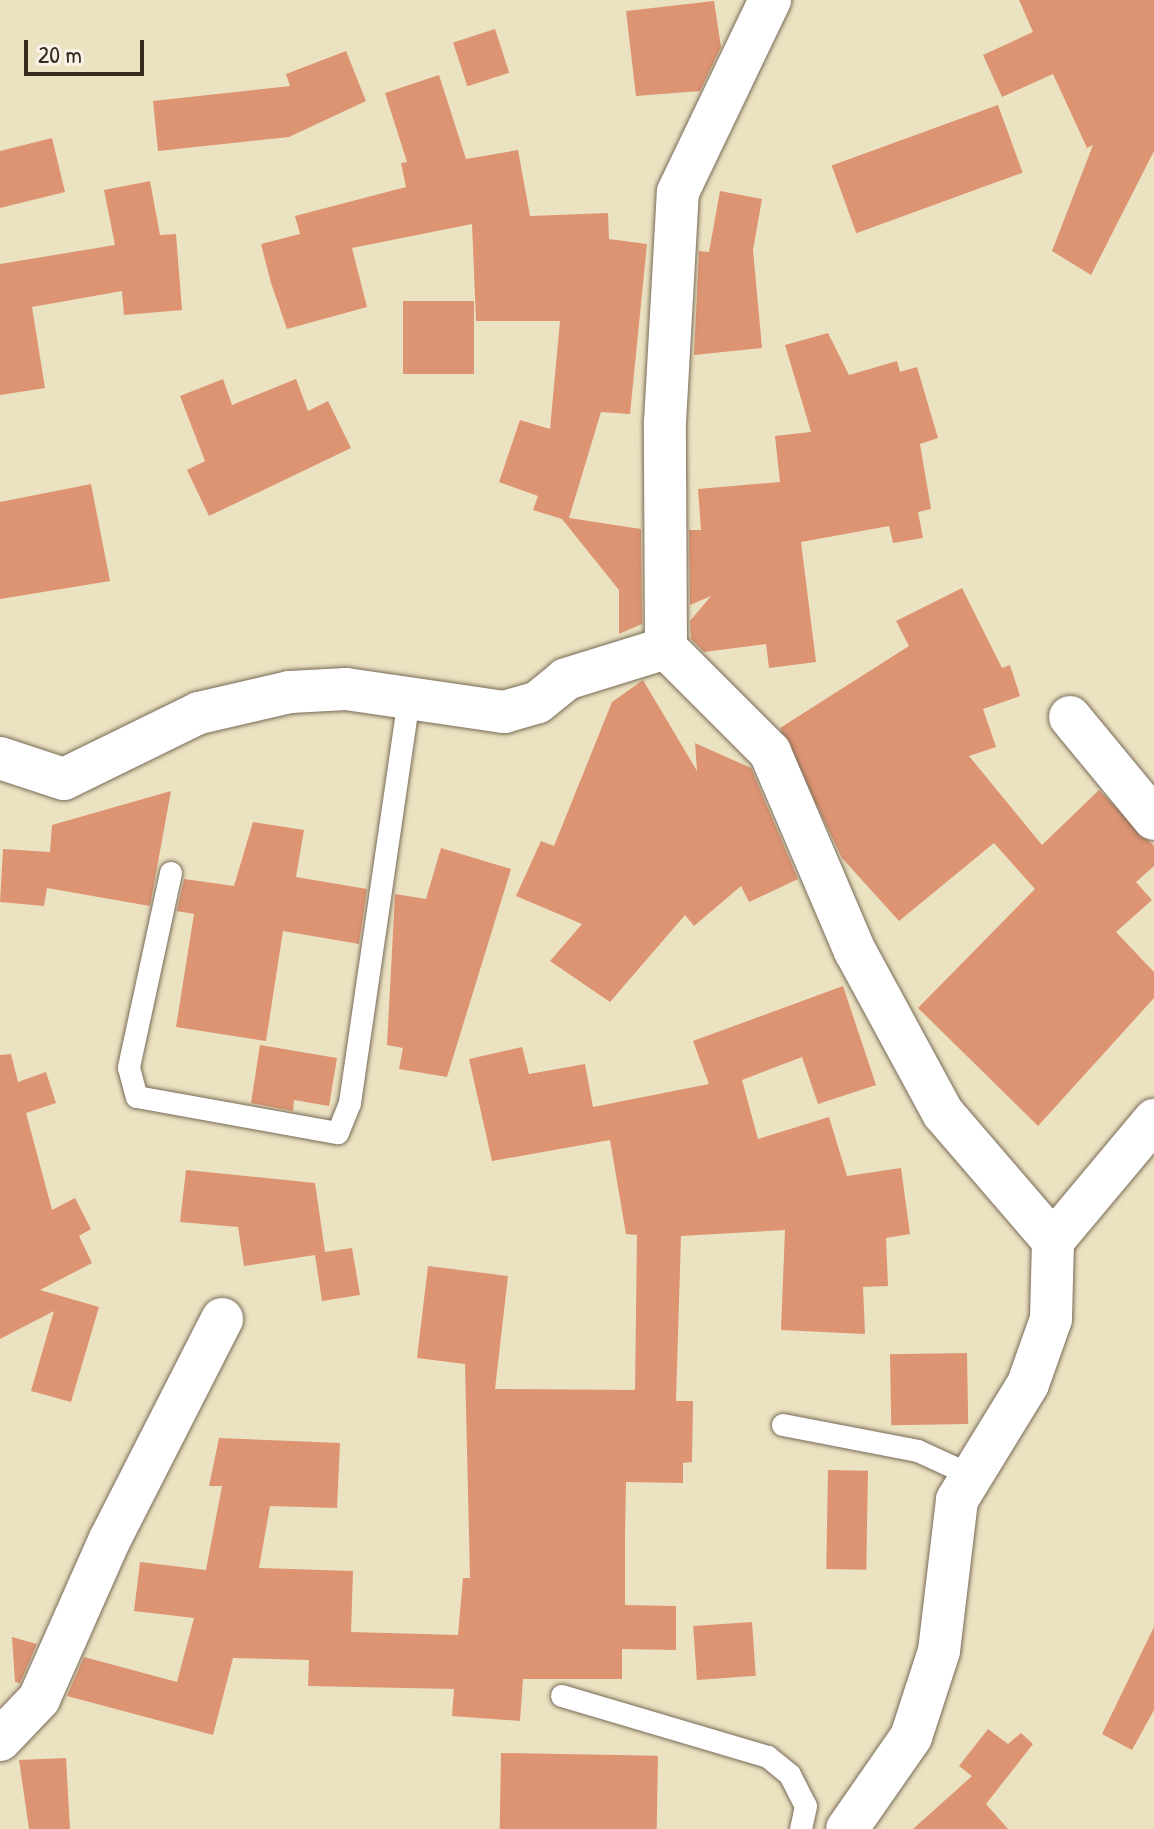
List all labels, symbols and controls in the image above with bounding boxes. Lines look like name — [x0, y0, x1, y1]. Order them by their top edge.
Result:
scale bar — [28, 24, 148, 74]
text: 20 m — [38, 38, 82, 70]

